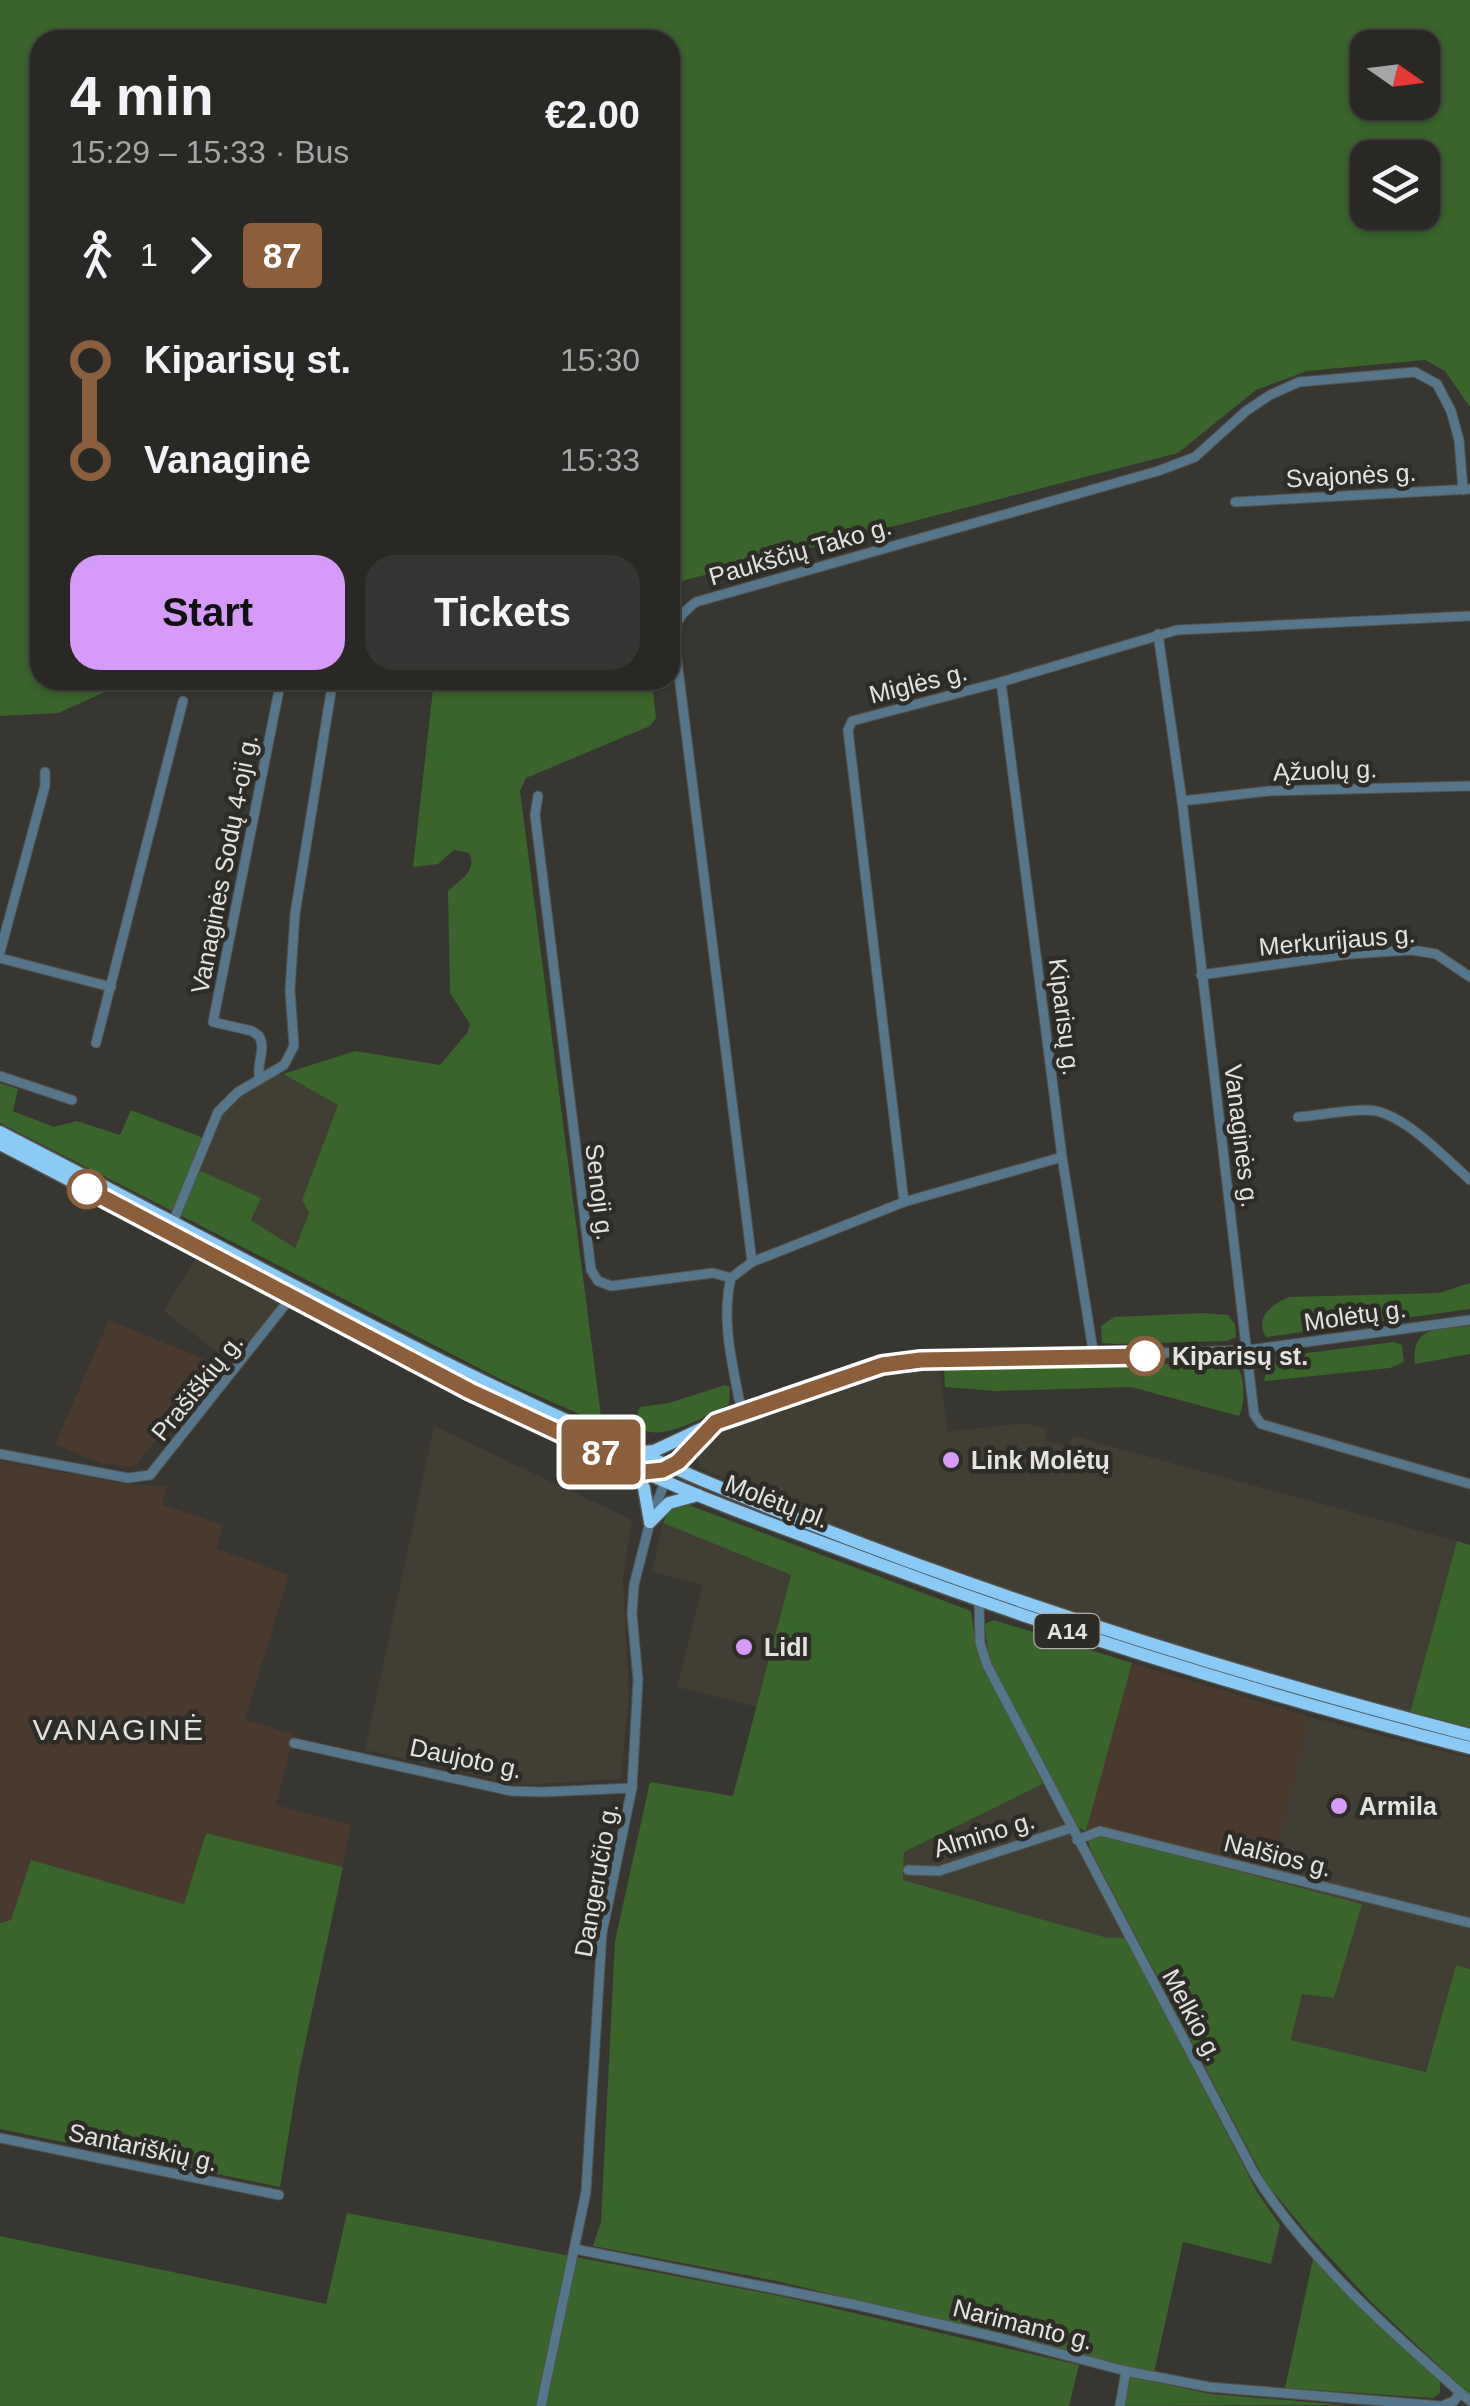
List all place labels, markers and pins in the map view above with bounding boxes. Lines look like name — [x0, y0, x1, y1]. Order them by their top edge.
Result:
unlabelled marker — [68, 1170, 106, 1208]
marker: Kiparisų st. — [1126, 1337, 1164, 1375]
place label: Kiparisų st. — [1172, 1342, 1308, 1370]
place label: Link Molėtų — [971, 1446, 1110, 1474]
marker: Link Molėtų — [940, 1449, 962, 1471]
place label: Lidl — [764, 1633, 808, 1661]
marker: Lidl — [733, 1636, 755, 1658]
place label: Armila — [1359, 1792, 1438, 1820]
marker: Armila — [1328, 1795, 1350, 1817]

